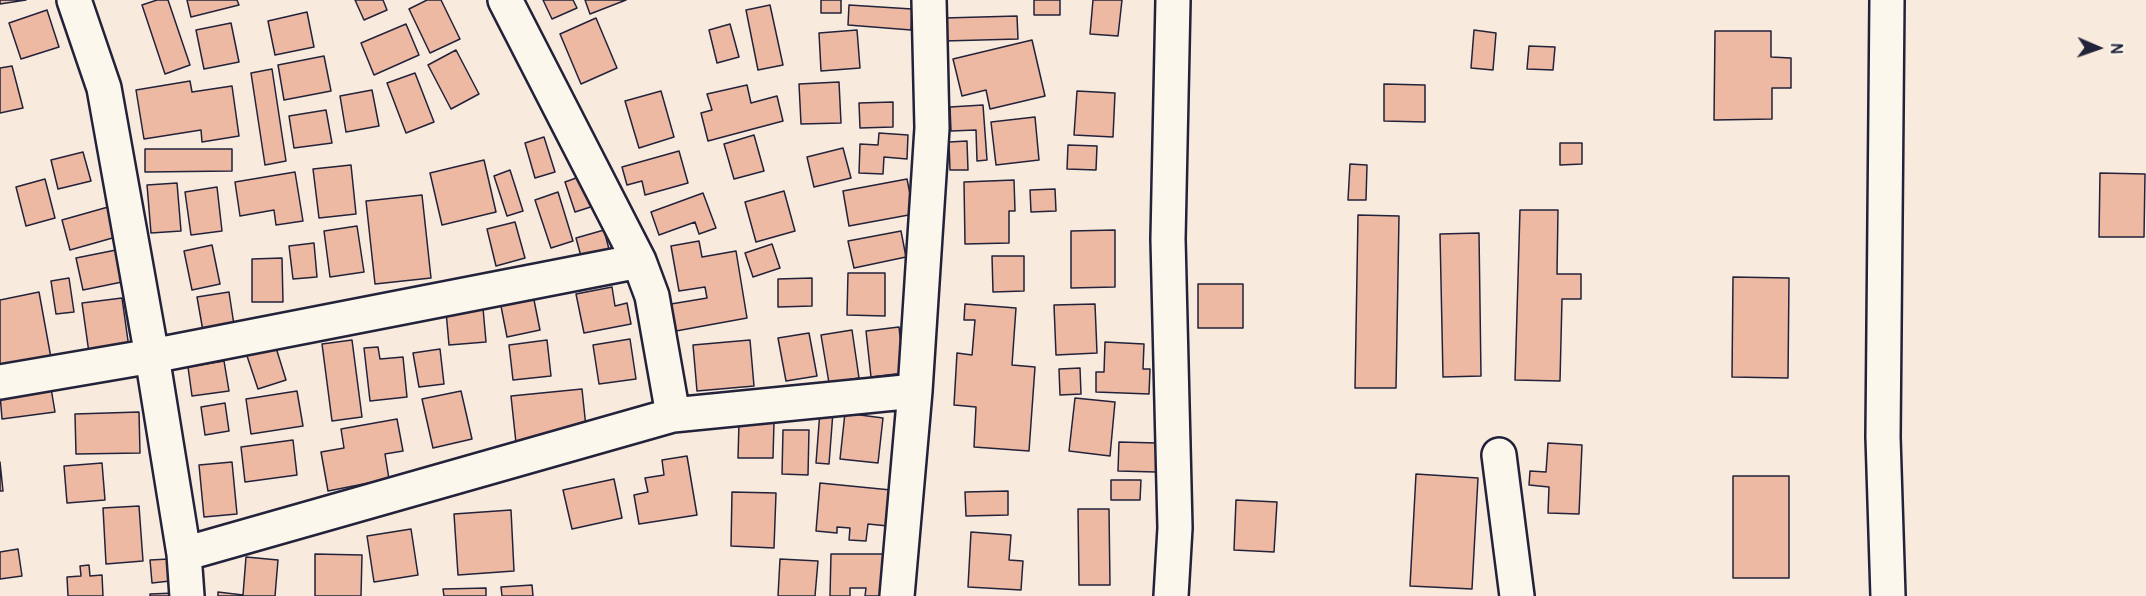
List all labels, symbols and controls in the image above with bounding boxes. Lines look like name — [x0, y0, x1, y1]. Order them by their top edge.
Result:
north arrow — [2068, 18, 2128, 78]
text: N — [2106, 43, 2126, 54]

